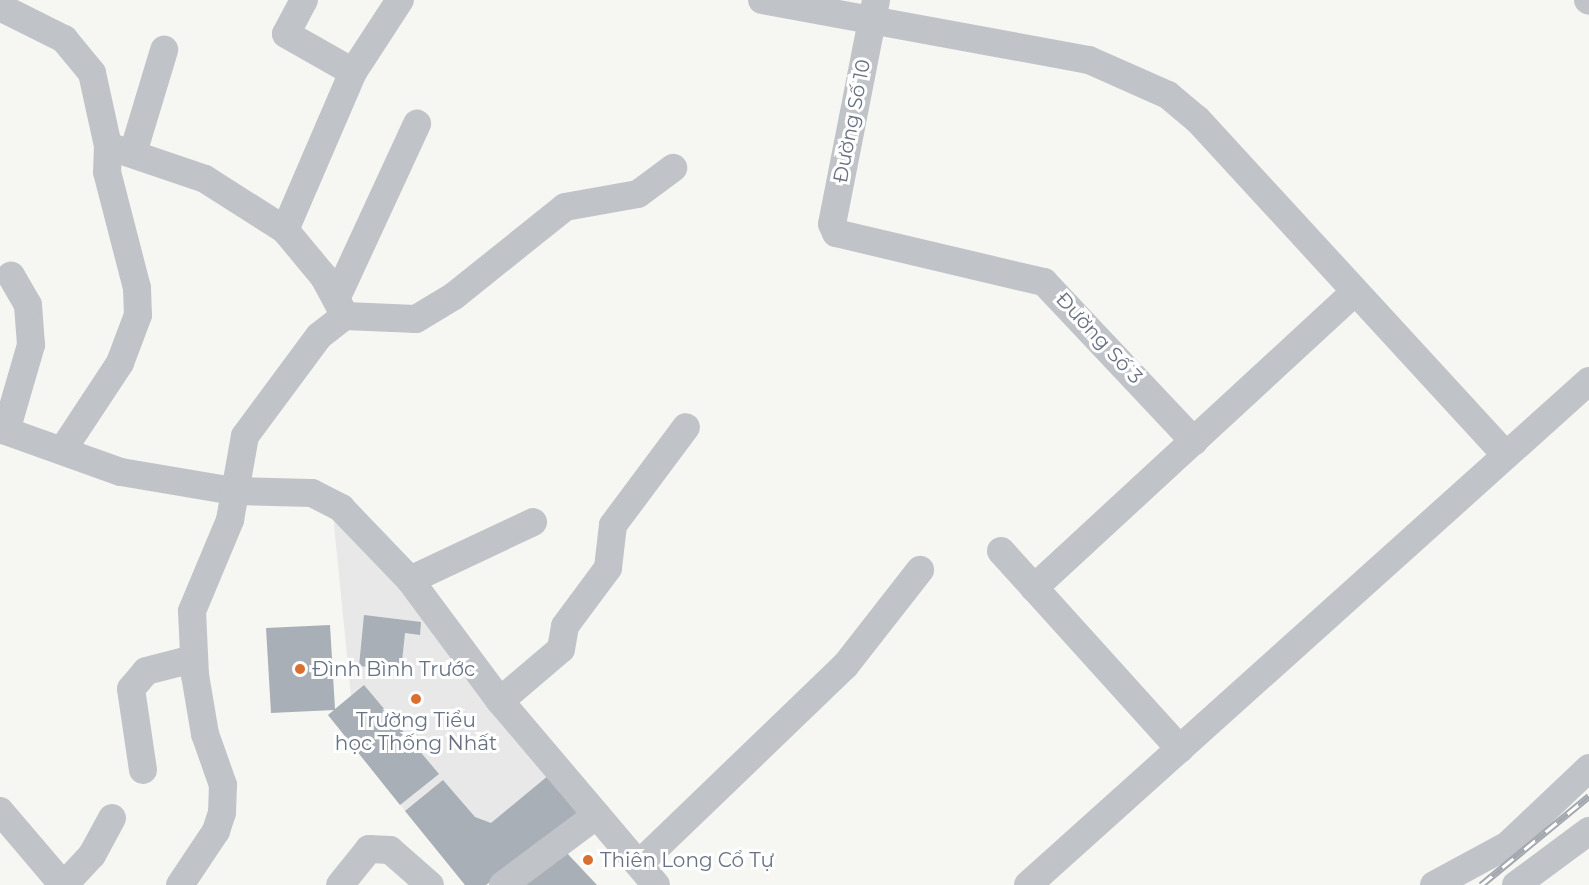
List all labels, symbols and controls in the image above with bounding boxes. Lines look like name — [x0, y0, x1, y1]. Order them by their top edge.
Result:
street label: Đường Số 10 — [828, 57, 876, 185]
street label: Đường Số 3 — [1051, 287, 1147, 389]
place label: Đình Bình Trước — [312, 657, 475, 681]
marker: Đình Bình Trước — [293, 662, 307, 676]
marker: Trường Tiểu học Thống Nhất — [409, 692, 423, 706]
place label: Trường Tiểu học Thống Nhất — [335, 708, 497, 755]
place label: Thiên Long Cổ Tự — [600, 848, 774, 872]
marker: Thiên Long Cổ Tự — [581, 853, 595, 867]

